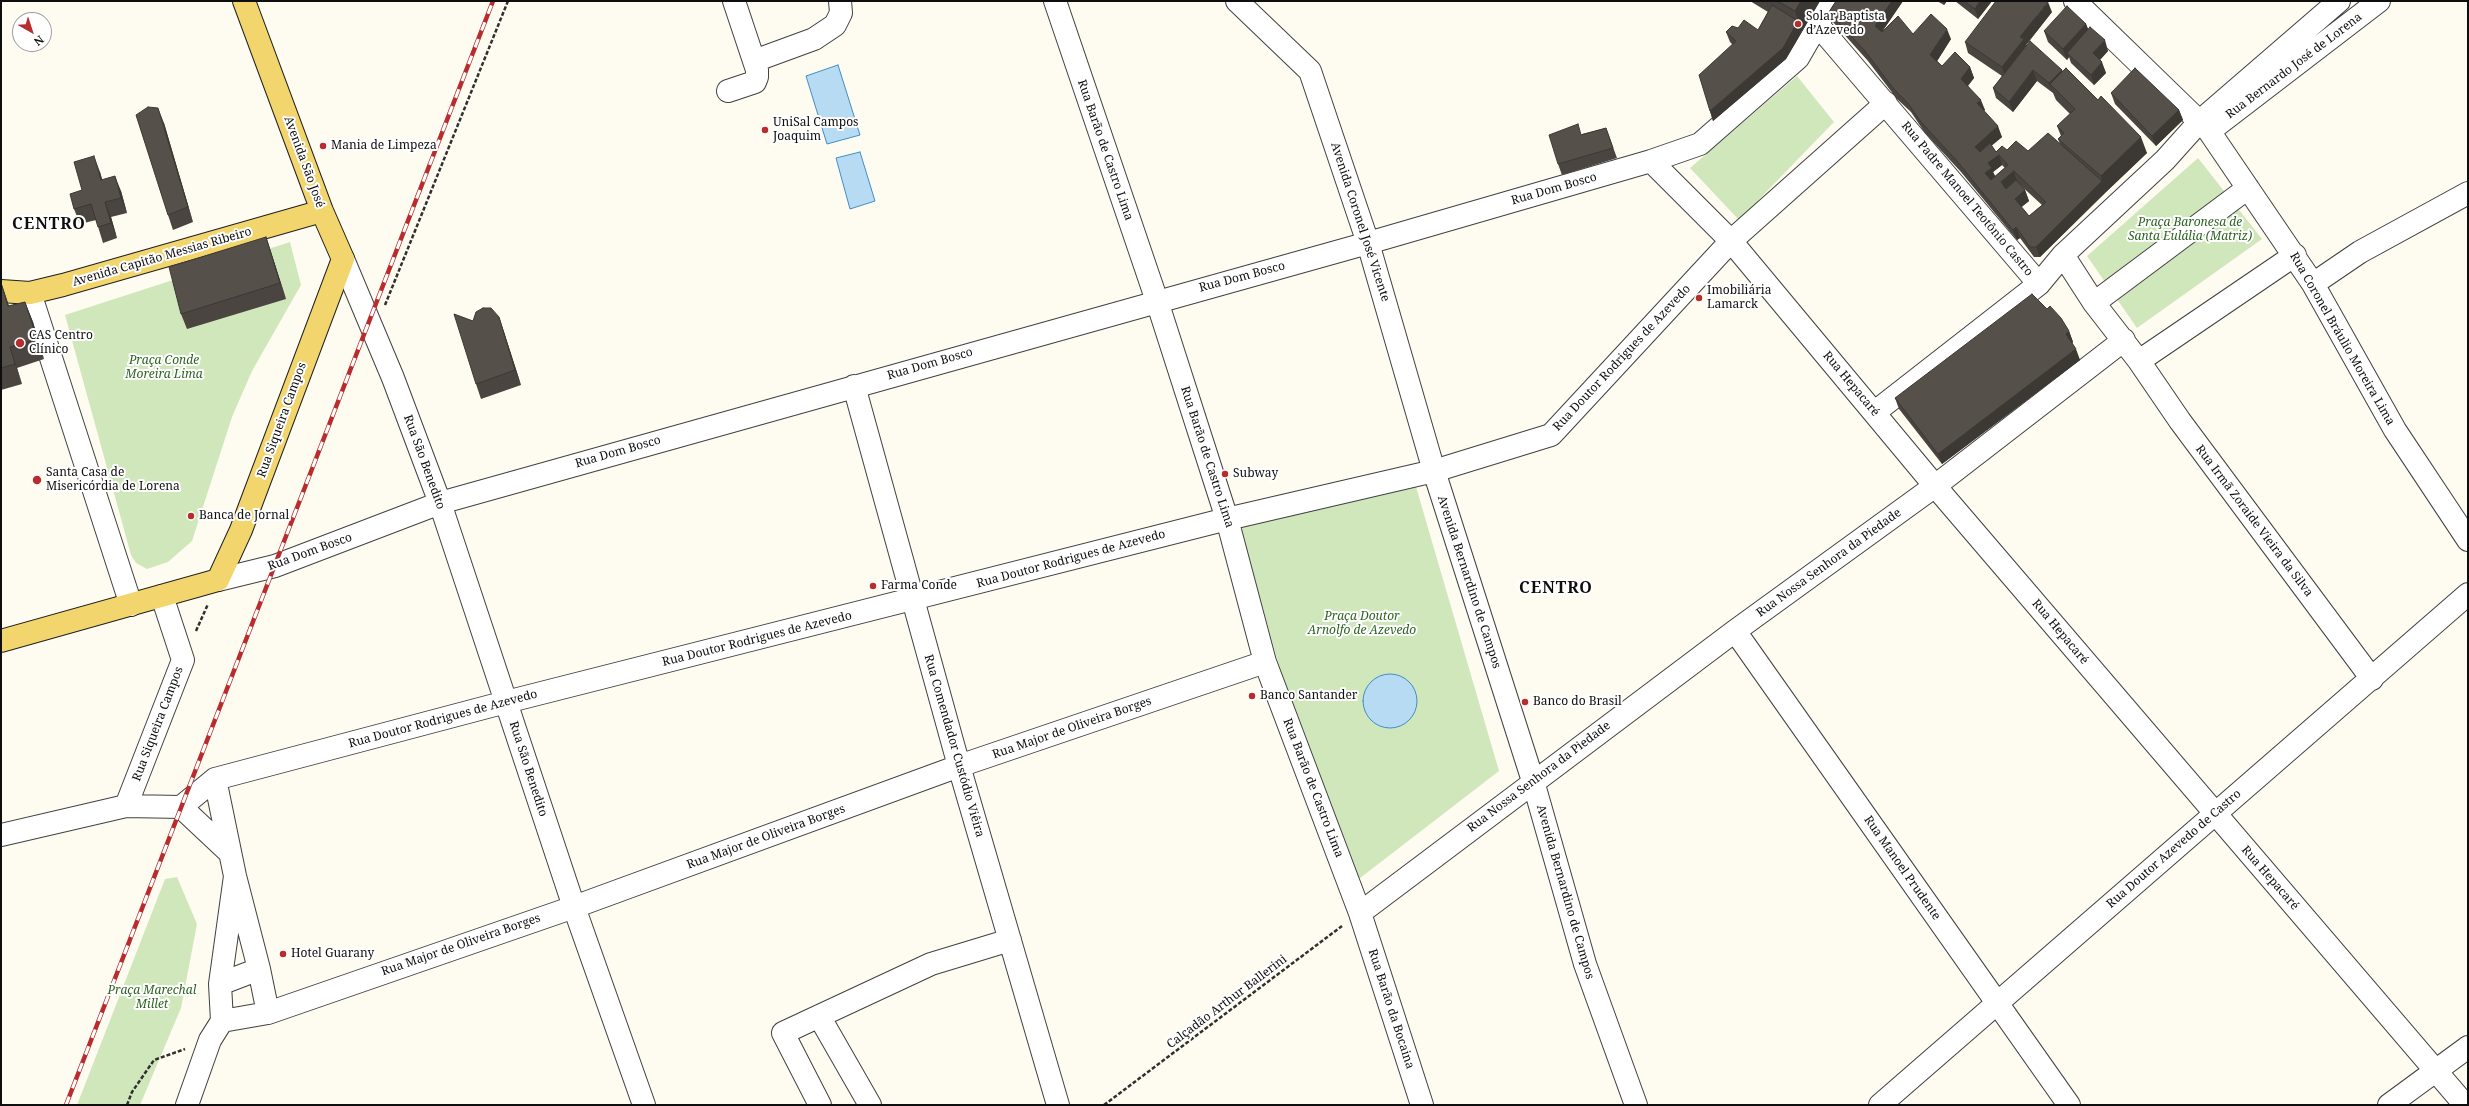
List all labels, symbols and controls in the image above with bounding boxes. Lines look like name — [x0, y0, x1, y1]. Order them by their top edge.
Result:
place label: Solar Baptista d’Azevedo — [1806, 10, 1885, 38]
street label: Rua Bernardo José de Lorena — [2223, 10, 2365, 122]
north arrow — [12, 12, 52, 52]
marker: Solar Baptista d’Azevedo — [1793, 19, 1803, 29]
text: N — [31, 32, 47, 49]
street label: Rua Barão de Castro Lima — [1074, 78, 1136, 222]
street label: Avenida São José — [281, 114, 327, 210]
place label: UniSal Campos Joaquim — [773, 116, 858, 144]
street label: Rua Padre Manoel Teotônio Castro — [1898, 119, 2036, 279]
marker: UniSal Campos Joaquim — [760, 125, 770, 135]
place label: Mania de Limpeza — [331, 139, 437, 153]
marker: Mania de Limpeza — [318, 141, 328, 151]
street label: Avenida Coronel José Vicente — [1327, 141, 1393, 303]
street label: Rua Dom Bosco — [1509, 170, 1599, 208]
district label: CENTRO — [12, 214, 86, 234]
park label: Praça Baronesa de Santa Eulália (Matriz) — [2128, 216, 2252, 244]
street label: Avenida Capitão Messias Ribeiro — [71, 224, 253, 290]
street label: Rua Coronel Bráulio Moreira Lima — [2286, 250, 2398, 428]
street label: Rua Dom Bosco — [1197, 259, 1287, 295]
street label: Rua Doutor Rodrigues de Azevedo — [1550, 282, 1694, 434]
place label: Imobiliária Lamarck — [1707, 284, 1771, 312]
marker: Imobiliária Lamarck — [1694, 293, 1704, 303]
place label: CAS Centro Clínico — [29, 329, 93, 357]
marker: CAS Centro Clínico — [14, 337, 26, 349]
street label: Rua Dom Bosco — [885, 345, 975, 383]
street label: Rua Hepacaré — [1820, 349, 1882, 419]
park label: Praça Conde Moreira Lima — [125, 354, 203, 382]
street label: Rua Siqueira Campos — [254, 360, 310, 480]
street label: Rua Barão de Castro Lima — [1177, 384, 1237, 530]
street label: Rua São Benedito — [400, 413, 448, 511]
street label: Rua Dom Bosco — [573, 433, 663, 471]
street label: Rua Irmã Zoraide Vieira da Silva — [2192, 442, 2316, 600]
place label: Santa Casa de Misericórdia de Lorena — [46, 466, 180, 494]
place label: Subway — [1233, 467, 1278, 481]
marker: Subway — [1220, 469, 1230, 479]
marker: Santa Casa de Misericórdia de Lorena — [31, 474, 43, 486]
street label: Avenida Bernardino de Campos — [1434, 494, 1504, 670]
street label: Rua Nossa Senhora da Piedade — [1754, 506, 1904, 620]
place label: Banca de Jornal — [199, 509, 289, 523]
marker: Banca de Jornal — [186, 511, 196, 521]
street label: Rua Doutor Rodrigues de Azevedo — [975, 527, 1167, 591]
street label: Rua Dom Bosco — [266, 530, 354, 574]
district label: CENTRO — [1519, 578, 1593, 598]
place label: Farma Conde — [881, 579, 957, 593]
marker: Farma Conde — [868, 581, 878, 591]
street label: Rua Hepacaré — [2029, 597, 2091, 667]
street label: Rua Doutor Rodrigues de Azevedo — [661, 608, 853, 670]
park label: Praça Doutor Arnolfo de Azevedo — [1308, 610, 1416, 638]
street label: Rua Comendador Custódio Viêira — [921, 653, 987, 839]
street label: Rua Siqueira Campos — [130, 665, 186, 783]
street label: Rua Doutor Rodrigues de Azevedo — [347, 687, 539, 751]
place label: Banco Santander — [1260, 689, 1357, 703]
marker: Banco Santander — [1247, 691, 1257, 701]
street label: Rua Major de Oliveira Borges — [991, 694, 1153, 762]
place label: Banco do Brasil — [1533, 695, 1622, 709]
marker: Banco do Brasil — [1520, 697, 1530, 707]
street label: Rua Barão de Castro Lima — [1280, 716, 1346, 860]
street label: Rua Nossa Senhora da Piedade — [1465, 718, 1613, 836]
street label: Rua São Benedito — [506, 719, 550, 819]
street label: Rua Doutor Azevedo de Castro — [2104, 787, 2244, 911]
street label: Rua Major de Oliveira Borges — [685, 802, 847, 872]
street label: Avenida Bernardino de Campos — [1533, 803, 1597, 981]
street label: Rua Manoel Prudente — [1861, 813, 1943, 923]
street label: Rua Hepacaré — [2238, 843, 2302, 913]
street label: Rua Major de Oliveira Borges — [380, 911, 542, 979]
place label: Hotel Guarany — [291, 947, 374, 961]
street label: Rua Barão da Bocaina — [1365, 947, 1417, 1071]
marker: Hotel Guarany — [278, 949, 288, 959]
street label: Calçadão Arthur Ballerini — [1164, 952, 1290, 1052]
park label: Praça Marechal Millet — [108, 984, 196, 1012]

